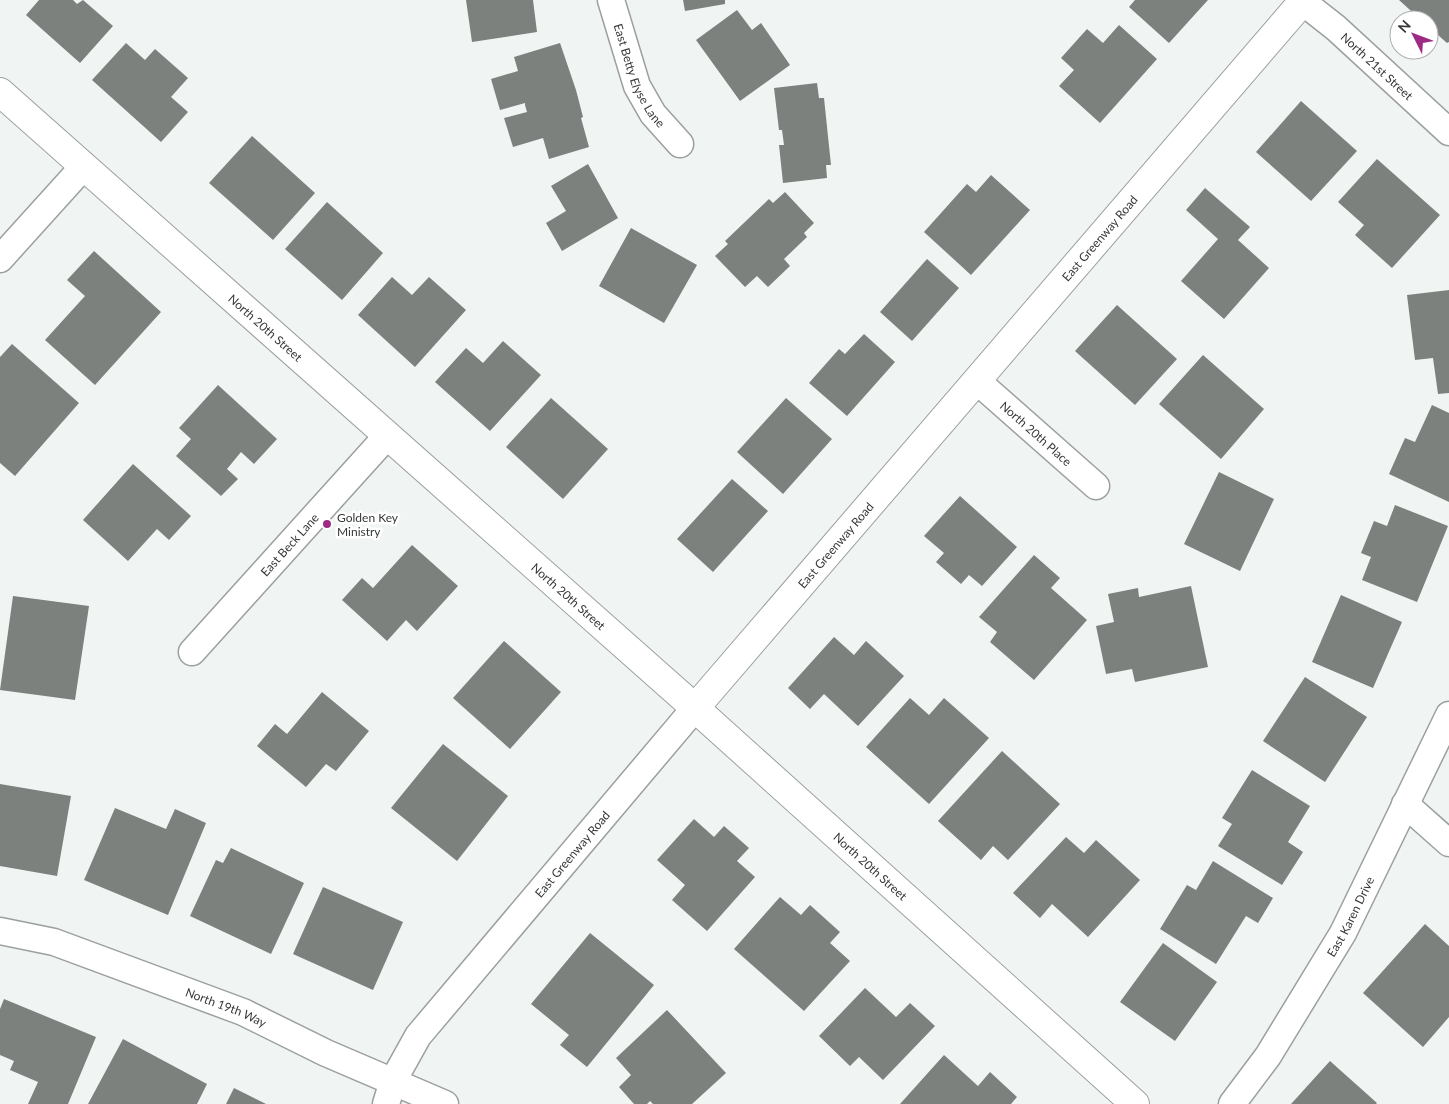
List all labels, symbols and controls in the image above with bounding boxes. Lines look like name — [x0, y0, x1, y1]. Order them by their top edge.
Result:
north arrow — [1389, 10, 1439, 60]
text: N — [1394, 16, 1414, 36]
street label: East Betty Elyse Lane — [611, 22, 669, 130]
street label: North 21st Street — [1338, 29, 1417, 103]
street label: East Greenway Road — [1058, 192, 1140, 284]
street label: North 20th Street — [226, 291, 306, 365]
street label: North 20th Place — [997, 398, 1075, 469]
street label: East Greenway Road — [794, 499, 876, 591]
street label: East Beck Lane — [257, 510, 321, 579]
place label: Golden Key Ministry — [337, 510, 399, 539]
marker: Golden Key Ministry — [321, 518, 333, 530]
street label: North 20th Street — [529, 559, 609, 633]
street label: East Greenway Road — [531, 808, 613, 900]
street label: North 20th Street — [831, 829, 911, 904]
street label: East Karen Drive — [1323, 874, 1377, 959]
street label: North 19th Way — [184, 984, 270, 1030]

